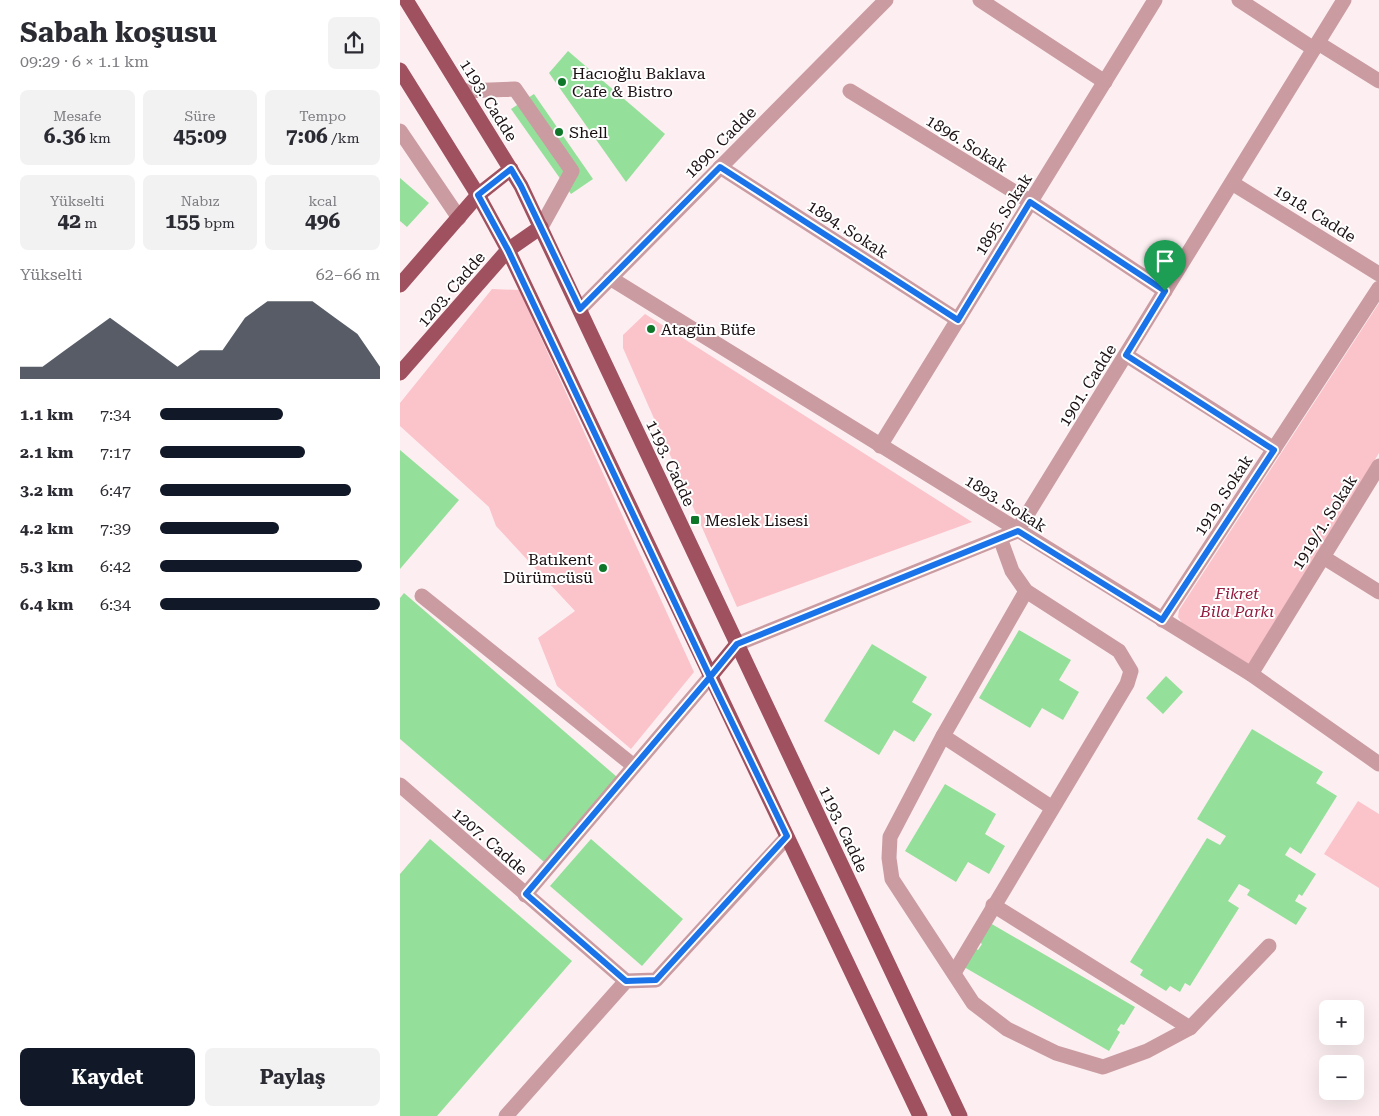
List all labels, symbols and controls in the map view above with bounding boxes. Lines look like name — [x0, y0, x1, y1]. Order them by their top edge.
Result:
text: Sabah koşusu — [20, 16, 217, 49]
button: share — [328, 17, 380, 69]
text: 09:29 · 6 × 1.1 km — [20, 52, 149, 71]
street label: 1193. Cadde — [456, 56, 521, 145]
place label: Hacıoğlu Baklava Cafe & Bistro — [572, 64, 706, 101]
marker: Hacıoğlu Baklava Cafe & Bistro — [556, 76, 568, 88]
street label: 1890. Cadde — [681, 103, 760, 182]
text: Mesafe — [53, 108, 101, 124]
text: Süre — [185, 108, 215, 124]
text: Tempo — [299, 108, 346, 124]
street label: 1896. Sokak — [923, 111, 1011, 176]
place label: Shell — [569, 123, 608, 142]
text: 6.36 — [44, 124, 86, 148]
text: 45:09 — [173, 124, 227, 148]
text: 7:06 — [286, 124, 328, 148]
marker: Shell — [553, 126, 565, 138]
text: km — [86, 130, 111, 146]
text: /km — [328, 130, 359, 146]
street label: 1895. Sokak — [971, 170, 1036, 258]
street label: 1918. Cadde — [1270, 181, 1360, 246]
text: Yükselti — [50, 193, 105, 209]
text: Nabız — [181, 193, 219, 209]
text: kcal — [309, 193, 337, 209]
street label: 1894. Sokak — [804, 196, 892, 263]
text: 42 — [57, 209, 81, 233]
text: 155 — [165, 209, 200, 233]
text: 496 — [305, 209, 340, 233]
text: m — [81, 215, 97, 231]
text: bpm — [200, 215, 235, 231]
pin — [1144, 240, 1186, 291]
icon: arrive — [1151, 247, 1179, 275]
street label: 1203. Cadde — [414, 248, 489, 331]
text: Yükselti — [20, 265, 82, 284]
text: 62–66 m — [316, 265, 380, 284]
place label: Atagün Büfe — [661, 320, 756, 339]
marker: Atagün Büfe — [645, 323, 657, 335]
street label: 1901. Cadde — [1055, 340, 1120, 430]
text: 1.1 km — [20, 405, 73, 424]
text: 7:34 — [100, 405, 131, 424]
street label: 1193. Cadde — [642, 417, 699, 510]
text: 2.1 km — [20, 443, 73, 462]
text: 7:17 — [100, 443, 131, 462]
street label: 1919. Sokak — [1190, 451, 1257, 539]
street label: 1893. Sokak — [962, 471, 1050, 536]
street label: 1919/1. Sokak — [1288, 471, 1361, 573]
text: 3.2 km — [20, 481, 73, 500]
text: 6:47 — [100, 481, 131, 500]
place label: Meslek Lisesi — [705, 511, 808, 530]
marker: Meslek Lisesi — [689, 514, 701, 526]
text: 4.2 km — [20, 519, 73, 538]
text: 7:39 — [100, 519, 131, 538]
place label: Batıkent Dürümcüsü — [503, 550, 593, 587]
text: 5.3 km — [20, 557, 73, 576]
text: 6:42 — [100, 557, 131, 576]
marker: Batıkent Dürümcüsü — [597, 562, 609, 574]
park label: Fikret Bila Parkı — [1199, 584, 1274, 621]
text: 6.4 km — [20, 595, 73, 614]
text: 6:34 — [100, 595, 131, 614]
street label: 1193. Cadde — [815, 783, 872, 876]
street label: 1207. Cadde — [448, 804, 531, 879]
map controls — [1319, 1000, 1364, 1100]
button: + — [1319, 1000, 1364, 1045]
button: Kaydet — [20, 1048, 195, 1106]
button: Paylaş — [205, 1048, 380, 1106]
button: − — [1319, 1055, 1364, 1100]

